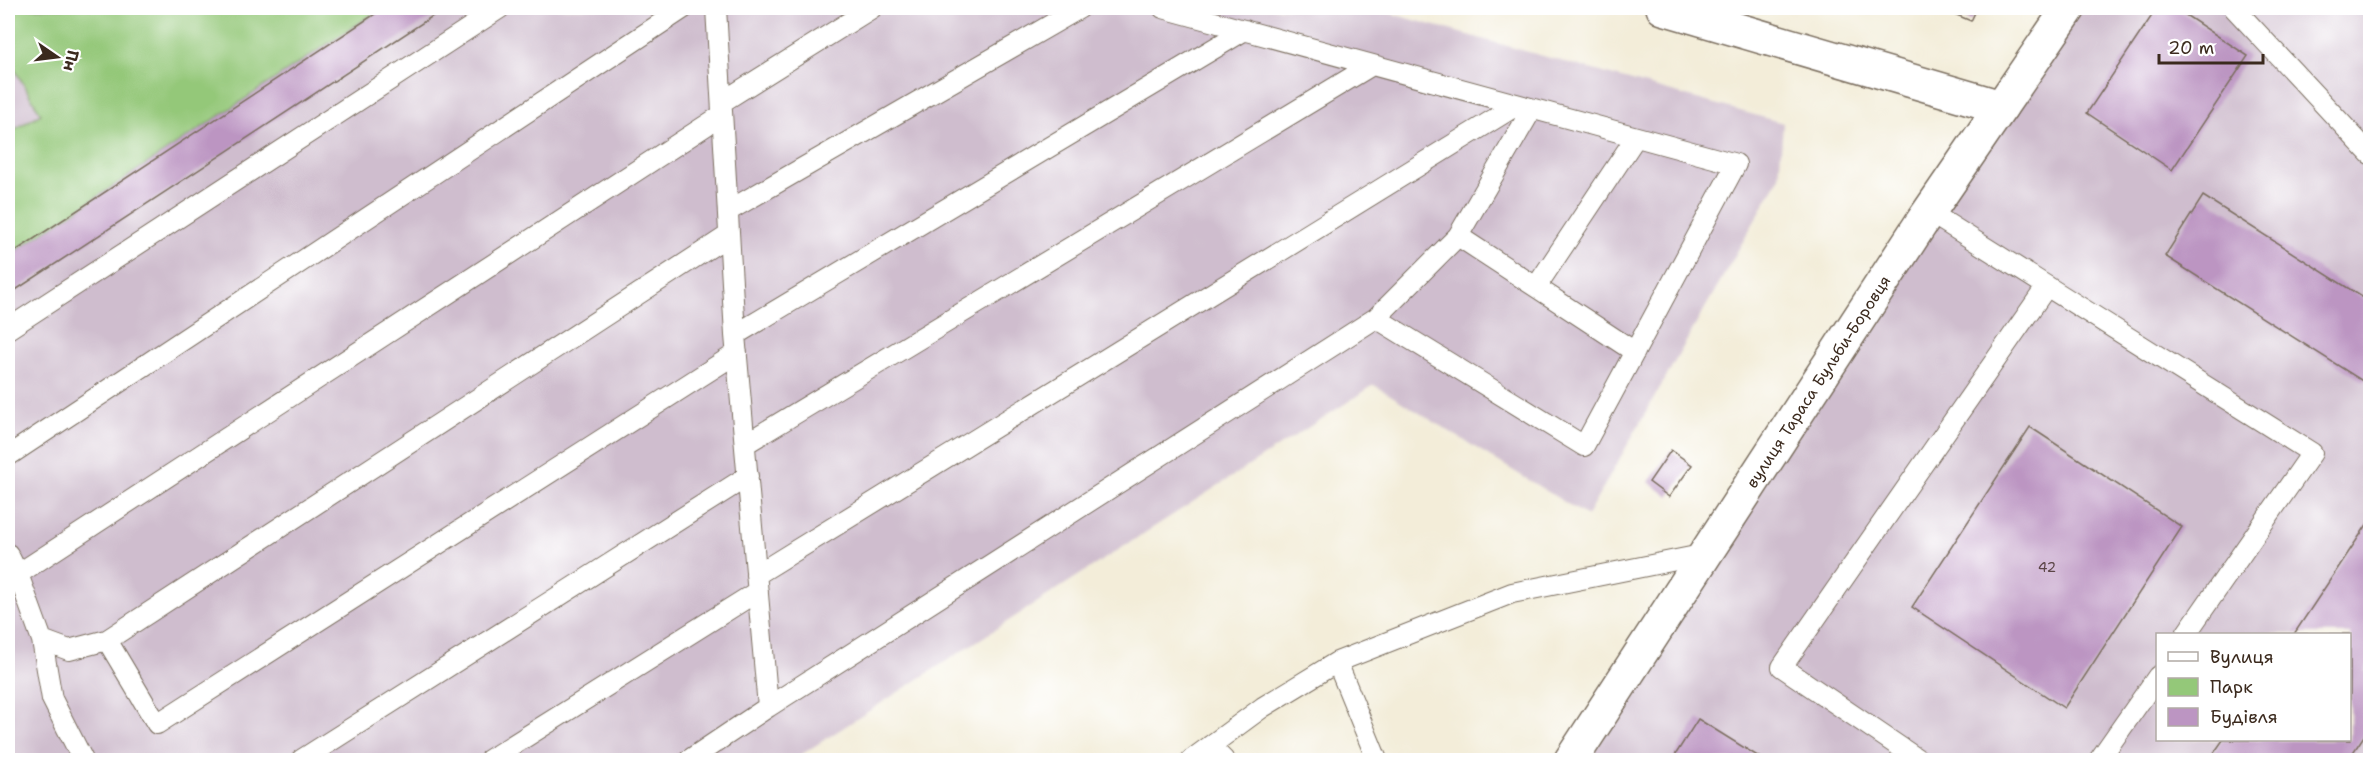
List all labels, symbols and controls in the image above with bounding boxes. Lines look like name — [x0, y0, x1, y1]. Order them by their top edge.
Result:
north arrow — [27, 27, 87, 87]
scale bar — [2159, 27, 2262, 65]
text: 20 m — [2168, 36, 2214, 60]
text: Пн — [58, 48, 84, 73]
street label: вулиця Тараса Бульби-Боровця — [1741, 271, 1895, 492]
house number: 42 — [2038, 558, 2056, 576]
legend — [2156, 633, 2351, 741]
text: Вулиця — [2210, 645, 2274, 669]
text: Парк — [2210, 675, 2253, 699]
text: Будівля — [2210, 705, 2278, 729]

